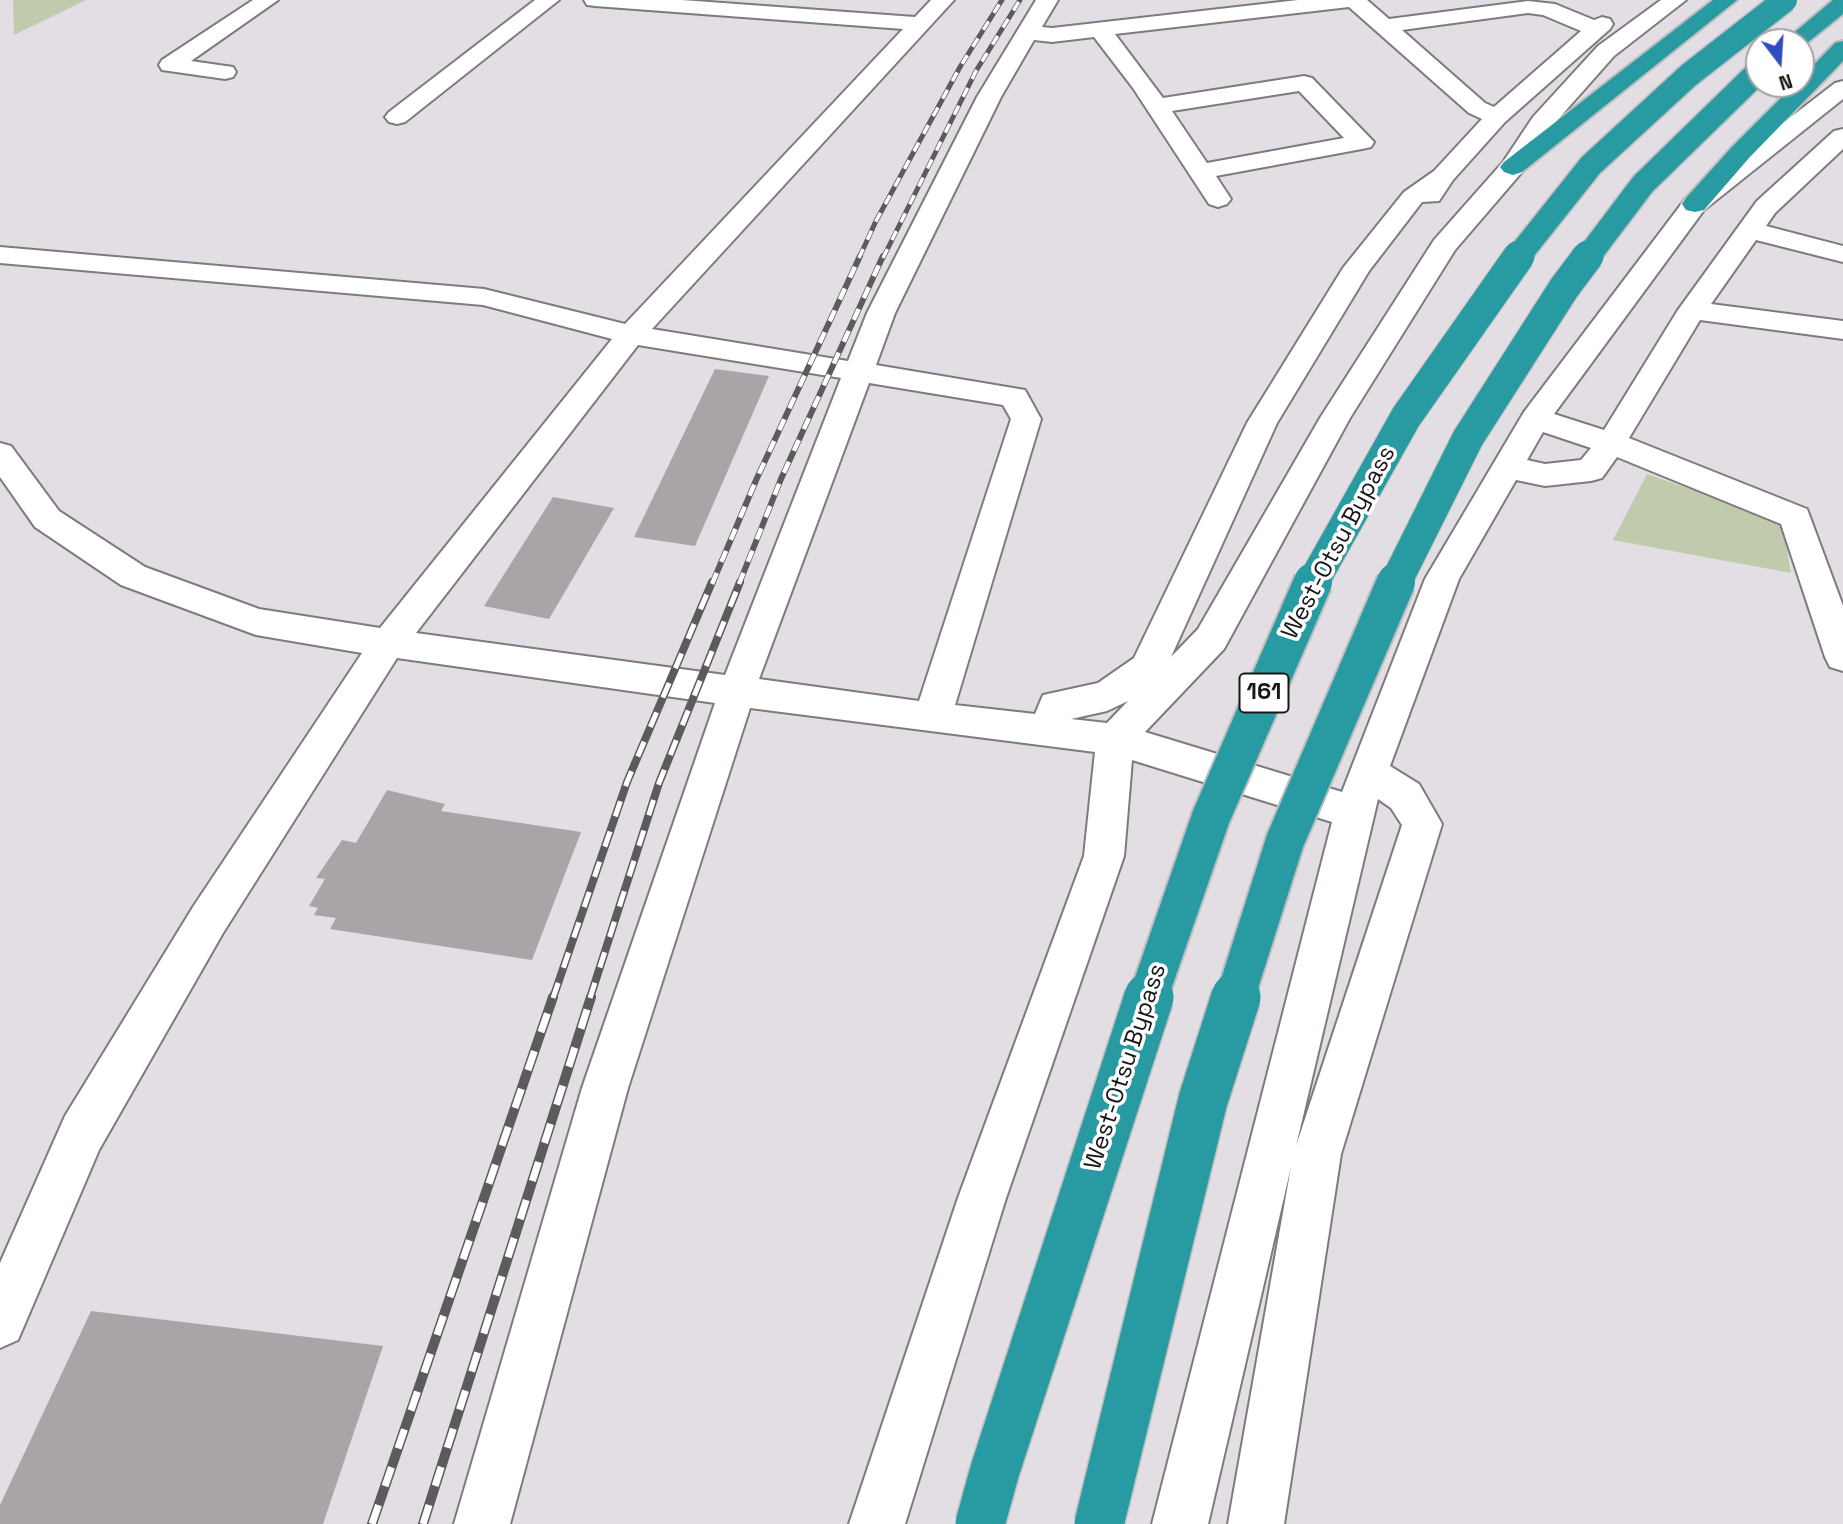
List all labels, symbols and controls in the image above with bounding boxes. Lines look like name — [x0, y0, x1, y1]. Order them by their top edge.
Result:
north arrow — [1745, 28, 1815, 98]
text: N — [1776, 68, 1795, 95]
street label: West-Otsu Bypass — [1276, 442, 1402, 644]
road number: 161 — [1240, 674, 1288, 712]
street label: West-Otsu Bypass — [1079, 961, 1173, 1173]

